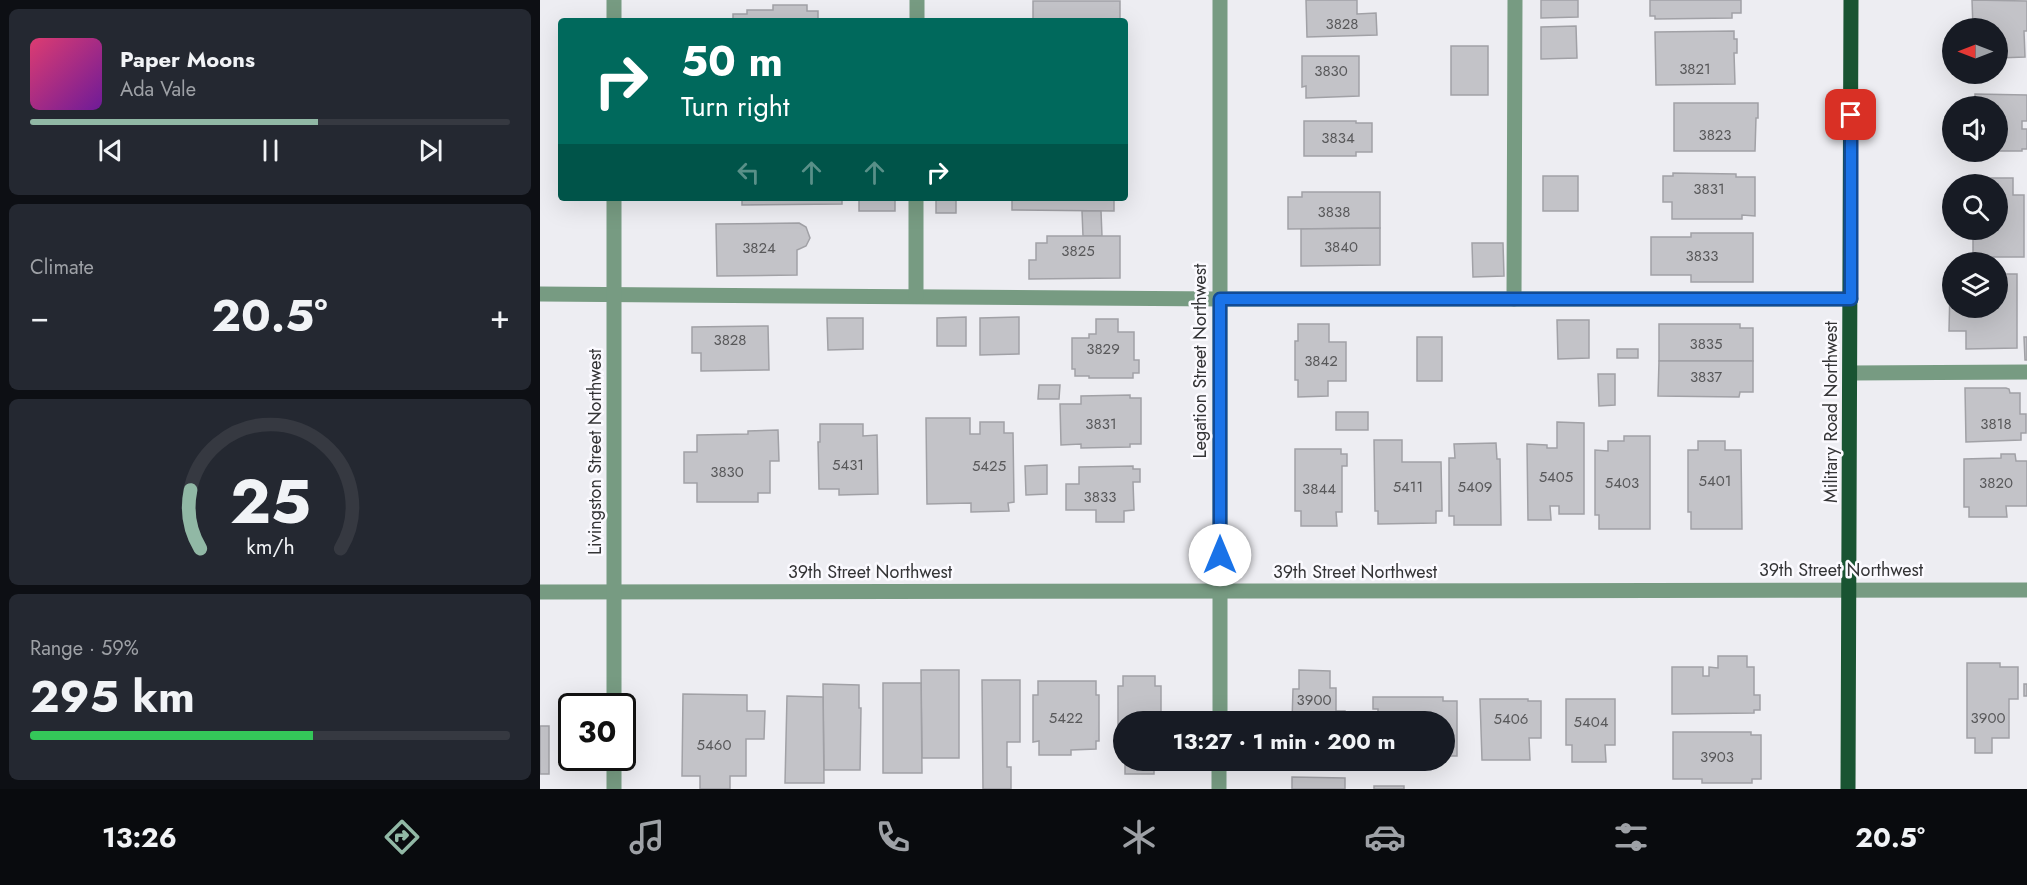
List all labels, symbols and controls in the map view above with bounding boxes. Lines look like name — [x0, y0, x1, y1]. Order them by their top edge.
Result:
house number: 3828 — [1325, 13, 1359, 35]
north arrow — [1942, 18, 2008, 84]
map controls — [1942, 18, 2008, 318]
text: 50 m — [681, 31, 783, 92]
icon: right — [582, 42, 660, 120]
text: Paper Moons — [120, 43, 255, 75]
house number: 3821 — [1679, 58, 1711, 80]
house number: 3830 — [1314, 60, 1348, 82]
text: Ada Vale — [120, 75, 196, 104]
text: Turn right — [681, 87, 789, 126]
pin — [1825, 89, 1876, 140]
button: sound — [1942, 96, 2008, 162]
icon: arrive — [1834, 98, 1867, 131]
house number: 3823 — [1698, 124, 1732, 146]
house number: 3834 — [1321, 127, 1355, 149]
icon: previous — [94, 134, 127, 167]
icon: pause — [254, 134, 287, 167]
icon: next — [414, 134, 447, 167]
icon: left — [732, 156, 765, 189]
icon: ahead — [795, 156, 828, 189]
icon: ahead — [858, 156, 891, 189]
icon: right — [921, 156, 954, 189]
button: search — [1942, 174, 2008, 240]
house number: 3831 — [1693, 178, 1725, 200]
house number: 3838 — [1318, 201, 1350, 223]
house number: 3840 — [1324, 236, 1358, 258]
house number: 3824 — [742, 237, 776, 259]
house number: 3825 — [1061, 240, 1095, 262]
house number: 3833 — [1686, 245, 1718, 267]
button: layers — [1942, 252, 2008, 318]
text: Climate — [30, 253, 94, 282]
street label: Legation Street Northwest — [1187, 263, 1213, 458]
text: 20.5° — [211, 283, 328, 348]
text: − — [30, 293, 49, 340]
text: + — [490, 293, 510, 340]
street label: Military Road Northwest — [1818, 320, 1844, 503]
house number: 3828 — [713, 329, 747, 351]
house number: 3835 — [1689, 333, 1723, 355]
house number: 3829 — [1086, 338, 1120, 360]
street label: Livingston Street Northwest — [582, 348, 608, 555]
house number: 3842 — [1304, 350, 1338, 372]
house number: 3837 — [1690, 366, 1722, 388]
house number: 3831 — [1085, 413, 1117, 435]
house number: 3818 — [1980, 413, 2012, 435]
house number: 5431 — [832, 454, 864, 476]
house number: 5425 — [972, 455, 1006, 477]
text: 25 — [229, 456, 311, 546]
house number: 3830 — [710, 461, 744, 483]
house number: 5405 — [1539, 466, 1573, 488]
house number: 5401 — [1699, 470, 1731, 492]
house number: 5403 — [1605, 472, 1639, 494]
house number: 3820 — [1979, 472, 2013, 494]
house number: 5411 — [1393, 476, 1423, 498]
house number: 5409 — [1458, 476, 1492, 498]
house number: 3844 — [1302, 478, 1336, 500]
house number: 3833 — [1084, 486, 1116, 508]
position arrow — [1188, 523, 1252, 587]
text: km/h — [246, 531, 294, 562]
street label: 39th Street Northwest — [1759, 557, 1924, 583]
street label: 39th Street Northwest — [788, 559, 953, 585]
street label: 39th Street Northwest — [1273, 559, 1438, 585]
text: Range · 59% — [30, 634, 139, 663]
text: 295 km — [30, 664, 195, 729]
house number: 3900 — [1297, 689, 1331, 711]
speed limit sign: 30 — [558, 693, 636, 771]
house number: 5422 — [1049, 707, 1083, 729]
house number: 3900 — [1971, 707, 2005, 729]
house number: 5406 — [1494, 708, 1528, 730]
house number: 5404 — [1574, 711, 1609, 733]
text: 13:27 · 1 min · 200 m — [1173, 725, 1395, 757]
house number: 5460 — [697, 734, 731, 756]
house number: 3903 — [1700, 746, 1734, 768]
icon: directions — [381, 816, 423, 858]
icon: music — [626, 816, 668, 858]
icon: phone — [872, 816, 914, 858]
icon: climate — [1118, 816, 1160, 858]
icon: car — [1364, 816, 1406, 858]
icon: filters — [1610, 816, 1652, 858]
text: 13:26 — [102, 818, 177, 857]
text: 20.5° — [1855, 818, 1925, 857]

